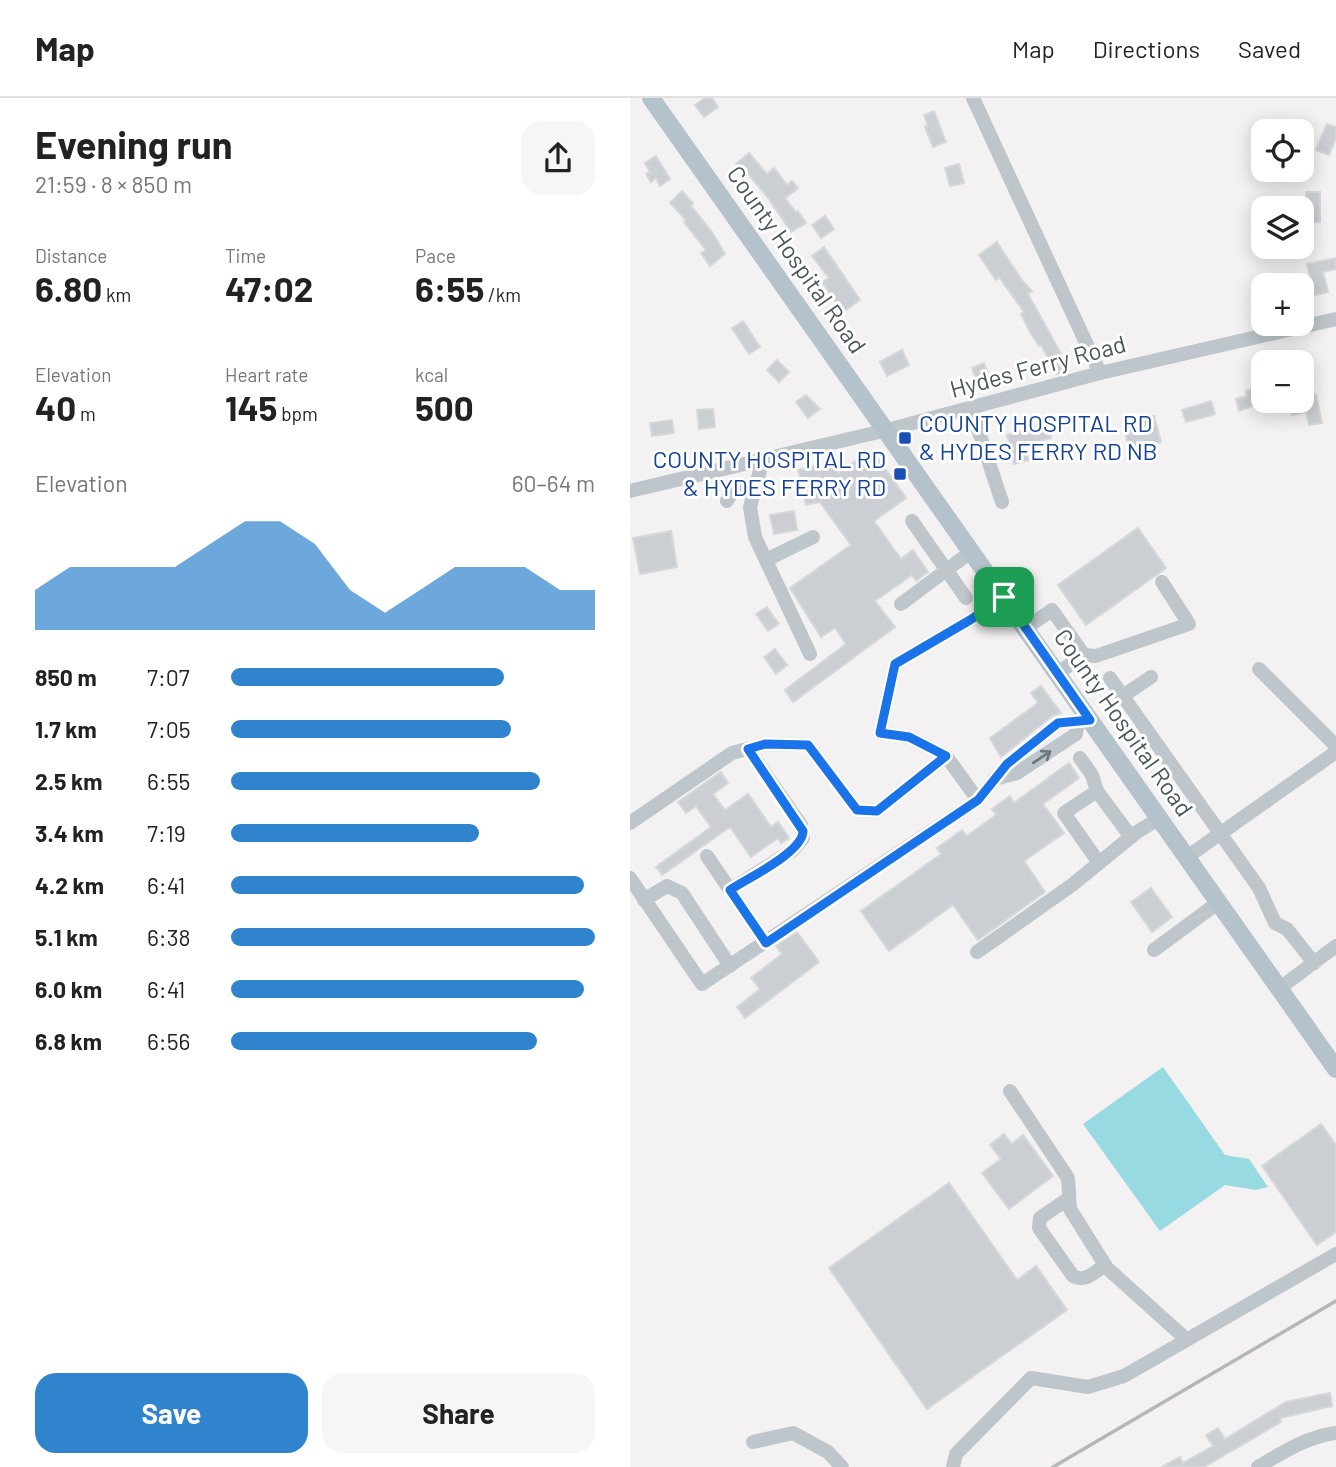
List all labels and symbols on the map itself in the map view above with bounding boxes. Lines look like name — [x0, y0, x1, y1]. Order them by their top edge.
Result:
street label: County Hospital Road — [722, 160, 873, 358]
street label: Hydes Ferry Road — [946, 328, 1129, 403]
place label: COUNTY HOSPITAL RD & HYDES FERRY RD NB — [919, 408, 1158, 465]
marker: COUNTY HOSPITAL RD & HYDES FERRY RD NB — [897, 430, 913, 446]
place label: COUNTY HOSPITAL RD & HYDES FERRY RD — [653, 444, 886, 501]
marker: COUNTY HOSPITAL RD & HYDES FERRY RD — [892, 466, 908, 482]
pin — [974, 567, 1034, 627]
street label: County Hospital Road — [1049, 623, 1200, 821]
one-way arrow — [1031, 750, 1051, 764]

